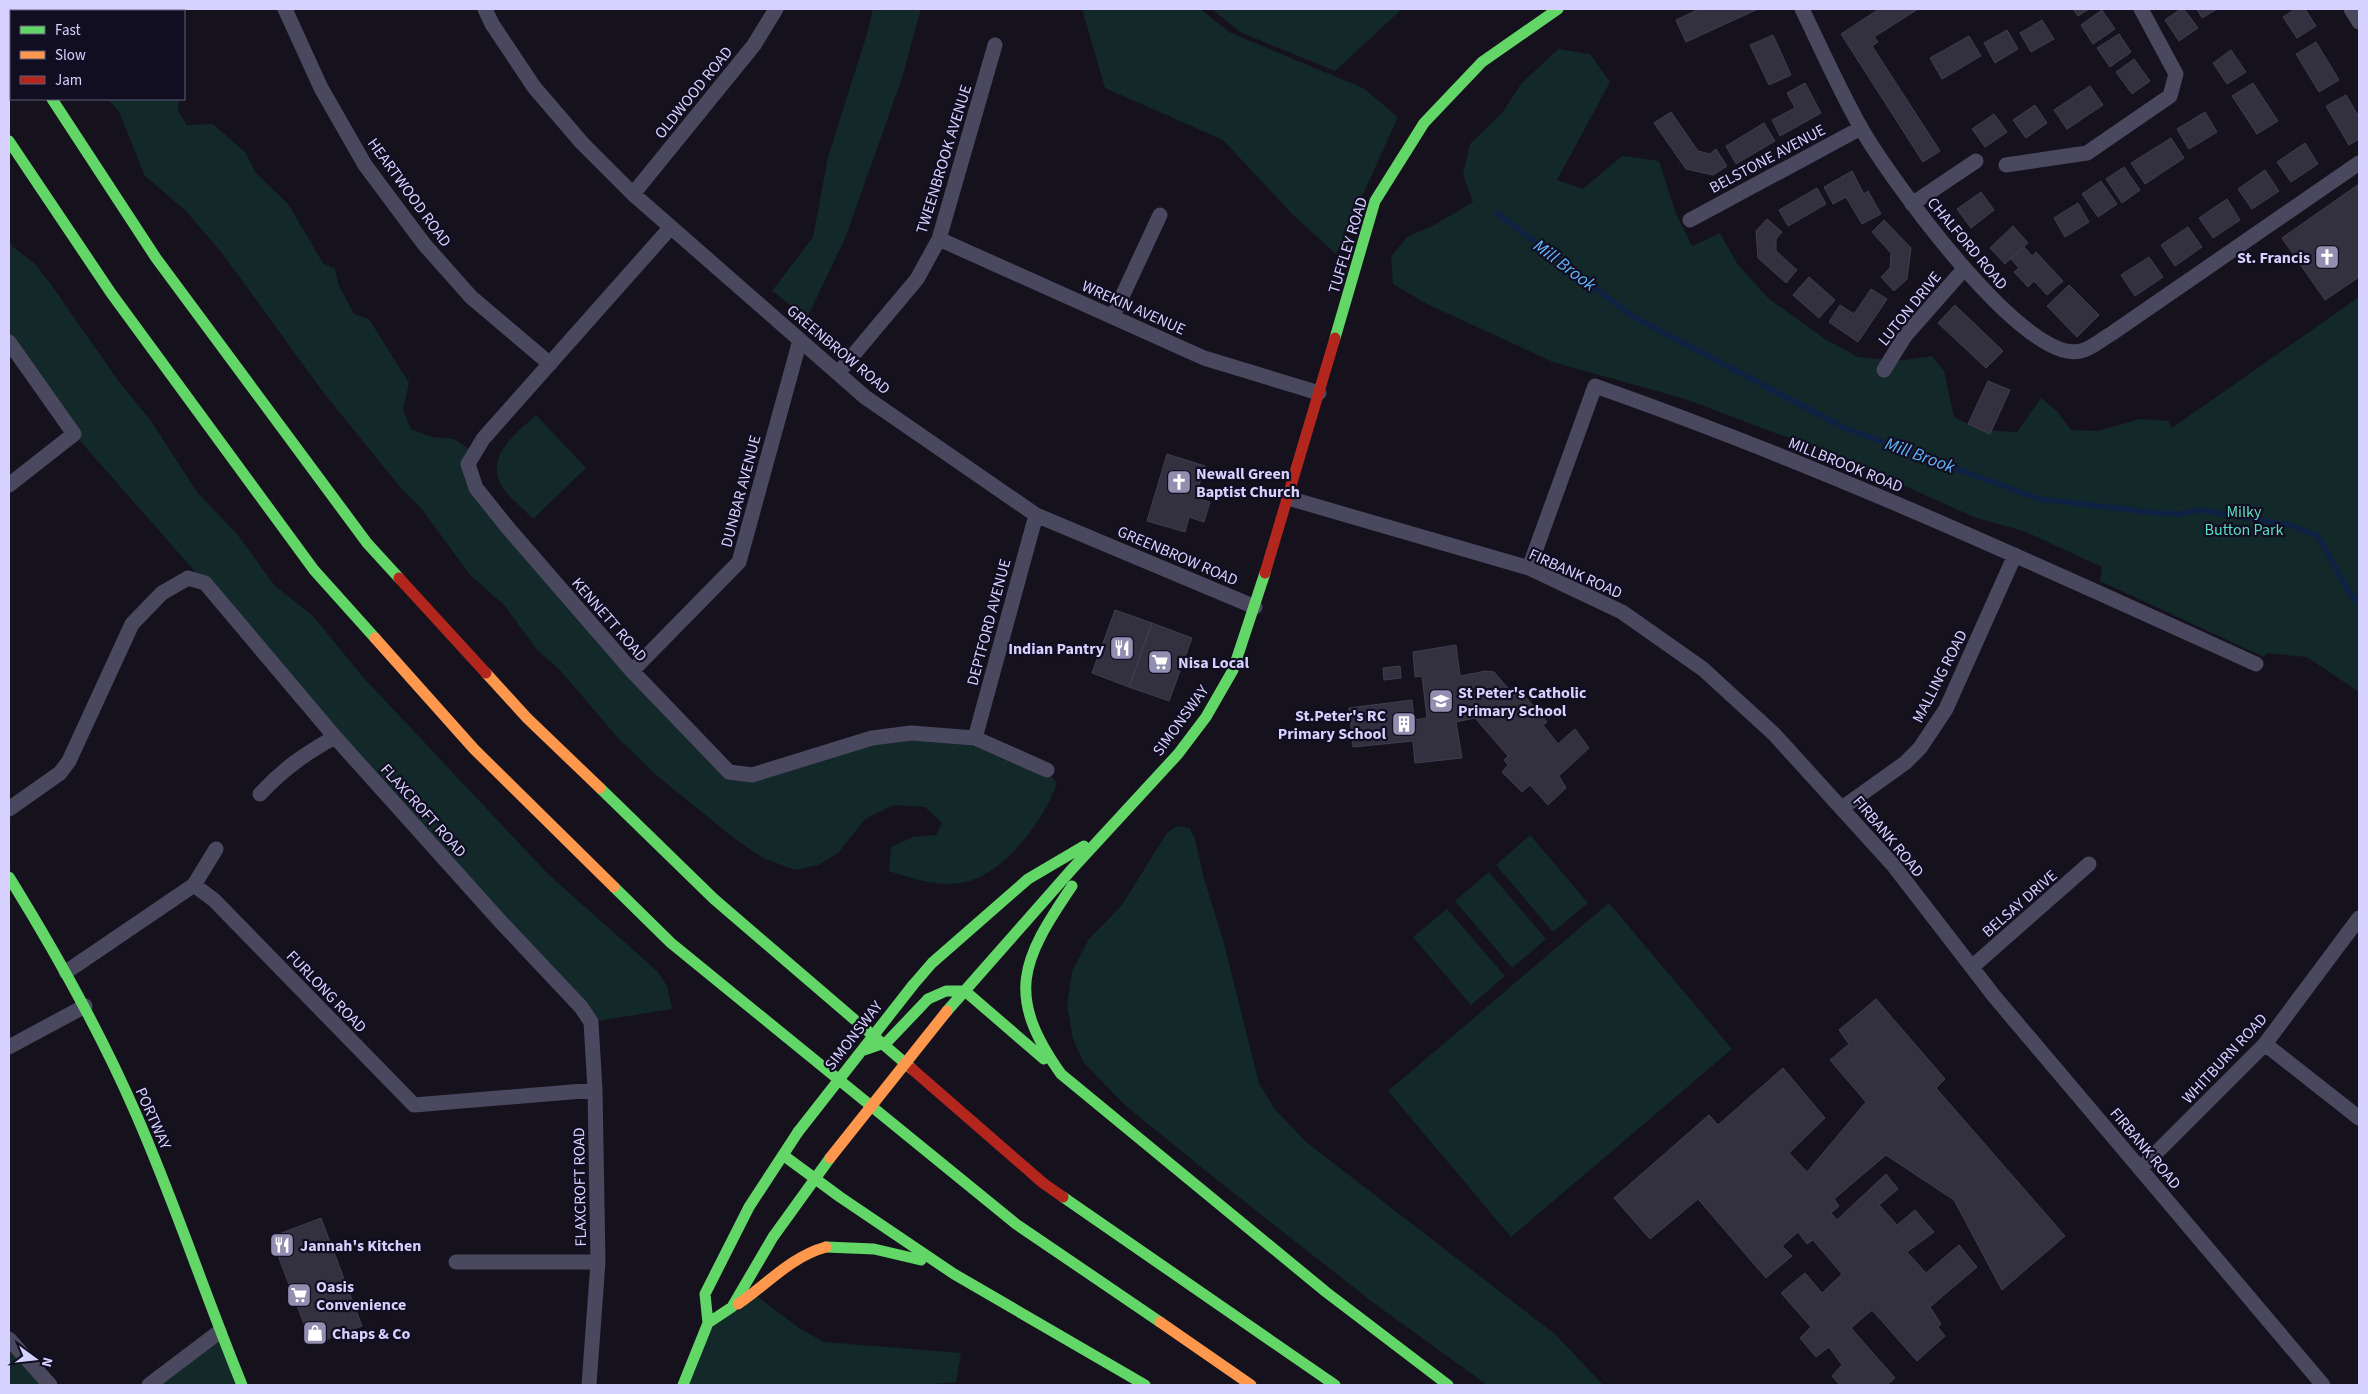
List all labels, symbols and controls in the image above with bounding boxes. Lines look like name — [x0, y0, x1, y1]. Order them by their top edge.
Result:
legend — [10, 10, 185, 100]
text: Fast — [55, 20, 81, 41]
street label: OLDWOOD ROAD — [650, 42, 738, 143]
text: Slow — [55, 45, 86, 66]
text: Jam — [55, 70, 82, 91]
street label: TWEENBROOK AVENUE — [911, 82, 977, 237]
street label: BELSTONE AVENUE — [1706, 119, 1829, 199]
street label: HEARTWOOD ROAD — [362, 134, 456, 252]
street label: CHALFORD ROAD — [1922, 193, 2013, 295]
street label: TUFFLEY ROAD — [1323, 194, 1373, 296]
water label: Mill Brook — [1528, 234, 1602, 298]
church icon: St. Francis — [2314, 244, 2340, 270]
place label: St. Francis — [2237, 247, 2310, 269]
street label: LUTON DRIVE — [1873, 267, 1947, 350]
street label: WREKIN AVENUE — [1078, 275, 1189, 341]
street label: GREENBROW ROAD — [782, 300, 895, 400]
water label: Mill Brook — [1881, 431, 1959, 480]
street label: MILLBROOK ROAD — [1785, 432, 1906, 498]
street label: DUNBAR AVENUE — [715, 433, 766, 550]
place label: Newall Green Baptist Church — [1196, 463, 1300, 503]
church icon: Newall Green Baptist Church — [1166, 469, 1192, 495]
park label: Milky Button Park — [2205, 501, 2284, 541]
street label: GREENBROW ROAD — [1114, 521, 1241, 591]
street label: FIRBANK ROAD — [1525, 543, 1626, 604]
street label: DEPTFORD AVENUE — [961, 556, 1016, 688]
street label: KENNETT ROAD — [566, 573, 652, 667]
street label: MALLING ROAD — [1907, 626, 1973, 727]
restaurant icon: Indian Pantry — [1109, 635, 1135, 661]
place label: Indian Pantry — [1008, 638, 1105, 660]
supermarket icon: Nisa Local — [1147, 649, 1173, 675]
place label: Nisa Local — [1178, 652, 1249, 674]
street label: SIMONSWAY — [1148, 680, 1214, 760]
place label: St Peter's Catholic Primary School — [1458, 682, 1587, 722]
school or university icon: St Peter's Catholic Primary School — [1428, 688, 1454, 714]
place label: St.Peter's RC Primary School — [1278, 705, 1386, 745]
building icon: St.Peter's RC Primary School — [1391, 711, 1417, 737]
street label: FLAXCROFT ROAD — [375, 759, 471, 862]
street label: FIRBANK ROAD — [1848, 791, 1929, 882]
street label: BELSAY DRIVE — [1977, 865, 2062, 943]
street label: FURLONG ROAD — [281, 946, 371, 1038]
street label: SIMONSWAY — [820, 996, 888, 1075]
street label: WHITBURN ROAD — [2177, 1009, 2273, 1109]
street label: PORTWAY — [130, 1084, 177, 1153]
street label: FIRBANK ROAD — [2105, 1103, 2186, 1194]
street label: FLAXCROFT ROAD — [568, 1127, 592, 1247]
restaurant icon: Jannah's Kitchen — [269, 1232, 295, 1258]
place label: Jannah's Kitchen — [300, 1235, 421, 1257]
place label: Oasis Convenience — [316, 1276, 406, 1316]
supermarket icon: Oasis Convenience — [286, 1282, 312, 1308]
shop icon: Chaps & Co — [302, 1320, 328, 1346]
place label: Chaps & Co — [332, 1323, 410, 1345]
north arrow — [10, 1334, 60, 1384]
text: N — [36, 1355, 57, 1369]

